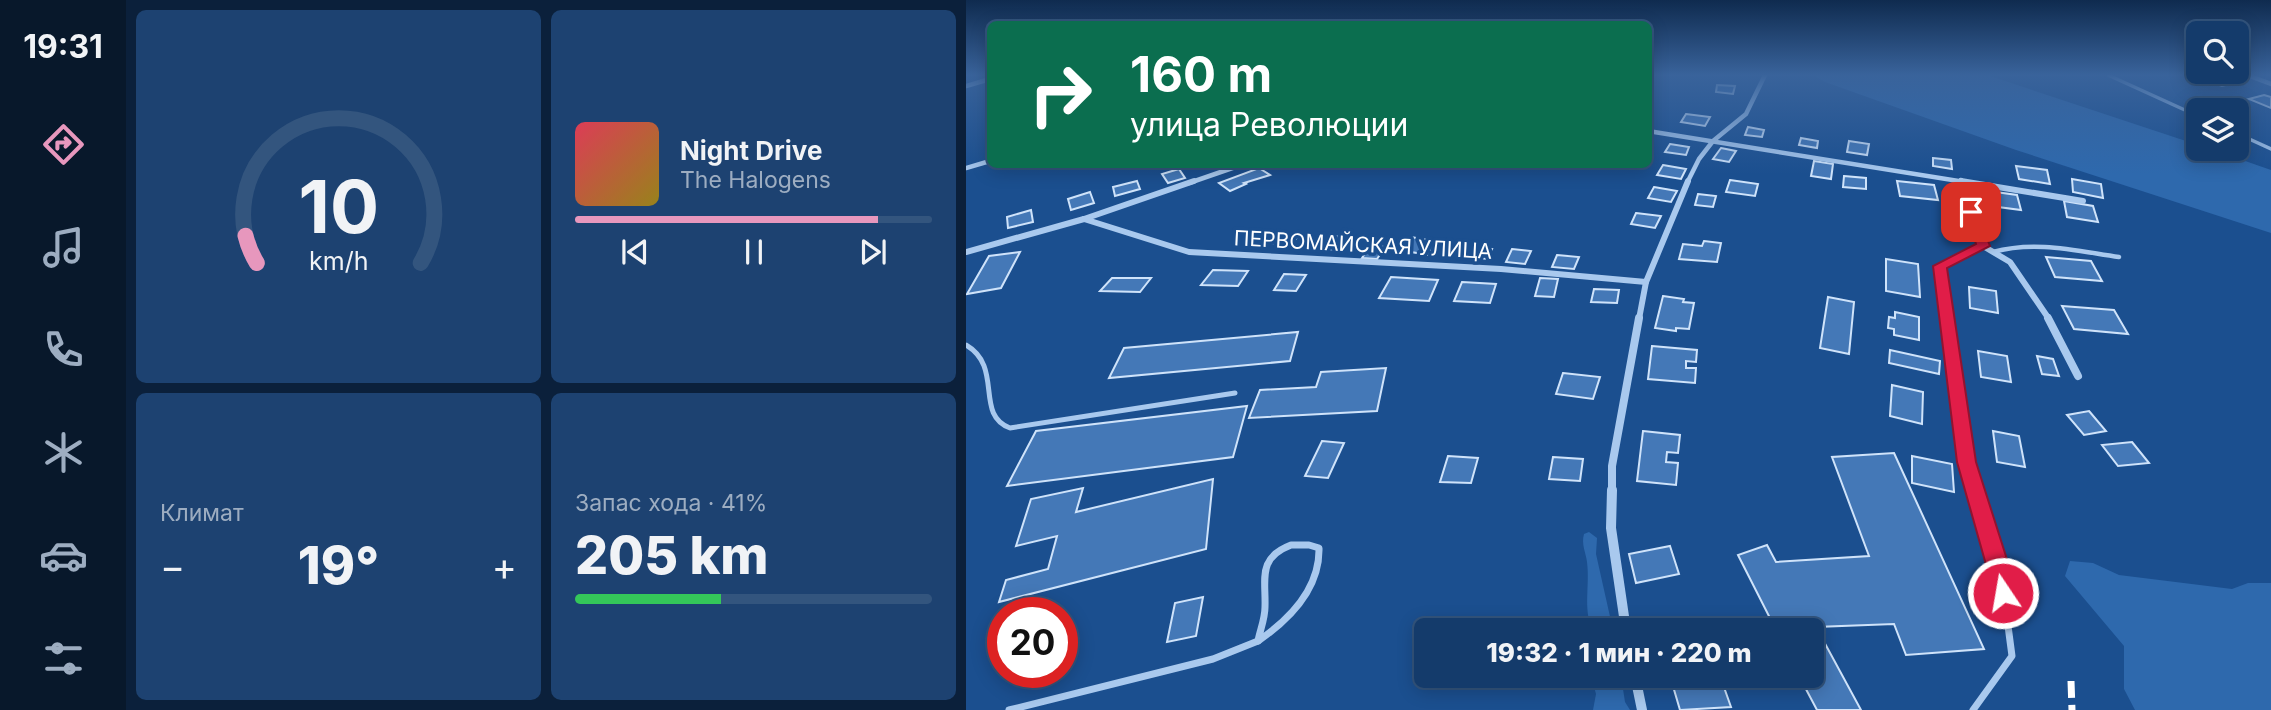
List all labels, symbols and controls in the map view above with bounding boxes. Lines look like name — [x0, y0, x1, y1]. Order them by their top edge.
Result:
map controls — [2186, 21, 2249, 161]
button: search — [2186, 21, 2249, 84]
text: 19:31 — [23, 27, 103, 66]
text: 160 m — [1130, 45, 1272, 104]
icon: right — [1015, 49, 1106, 140]
button: layers — [2186, 98, 2249, 161]
text: улица Революции — [1130, 105, 1408, 144]
icon: directions — [39, 120, 88, 169]
text: Night Drive — [680, 135, 822, 166]
text: 10 — [298, 162, 379, 251]
text: The Halogens — [680, 166, 831, 194]
pin — [1941, 182, 2001, 242]
icon: arrive — [1952, 193, 1990, 231]
icon: music — [39, 223, 88, 272]
street label: ПЕРВОМАЙСКАЯ УЛИЦА — [1233, 224, 1493, 264]
icon: previous — [616, 233, 654, 271]
icon: pause — [735, 233, 773, 271]
icon: next — [854, 233, 892, 271]
text: km/h — [309, 246, 368, 276]
icon: phone — [39, 325, 88, 374]
icon: climate — [39, 428, 88, 477]
text: Запас хода · 41% — [575, 489, 767, 517]
text: Климат — [160, 499, 244, 527]
text: 205 km — [575, 524, 768, 587]
icon: car — [39, 531, 88, 580]
text: 19° — [298, 534, 379, 597]
text: − — [160, 543, 185, 589]
text: + — [492, 543, 517, 589]
position arrow — [1966, 556, 2040, 630]
speed limit sign: 20 — [987, 597, 1078, 688]
icon: filters — [39, 634, 88, 683]
text: 19:32 · 1 мин · 220 m — [1486, 637, 1752, 668]

